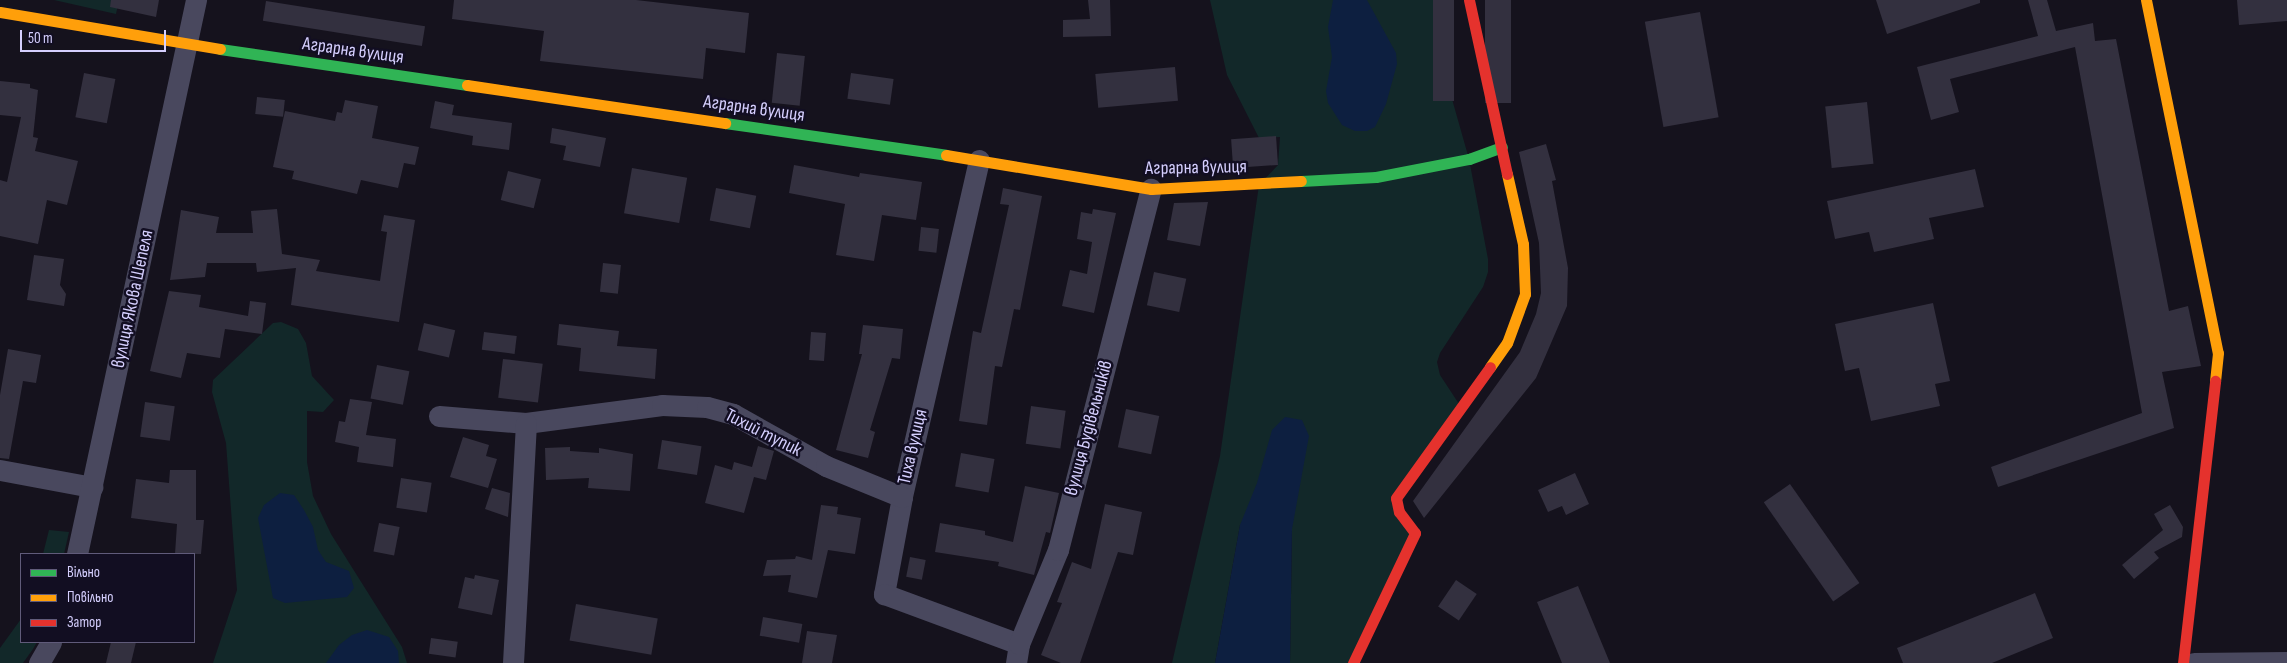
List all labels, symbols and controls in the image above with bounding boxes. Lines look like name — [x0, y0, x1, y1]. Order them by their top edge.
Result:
scale bar — [22, 20, 169, 52]
text: 50 m — [28, 29, 53, 48]
street label: Аграрна вулиця — [301, 33, 405, 69]
street label: Аграрна вулиця — [702, 91, 806, 127]
street label: Аграрна вулиця — [1145, 156, 1247, 180]
street label: вулиця Якова Шепеля — [107, 228, 159, 370]
street label: вулиця Будівельників — [1060, 358, 1118, 498]
street label: Тихий тупик — [721, 404, 805, 462]
street label: Тиха вулиця — [893, 407, 933, 487]
legend — [20, 553, 195, 643]
text: Вільно — [67, 563, 100, 582]
text: Повільно — [67, 588, 113, 607]
text: Затор — [67, 613, 101, 632]

